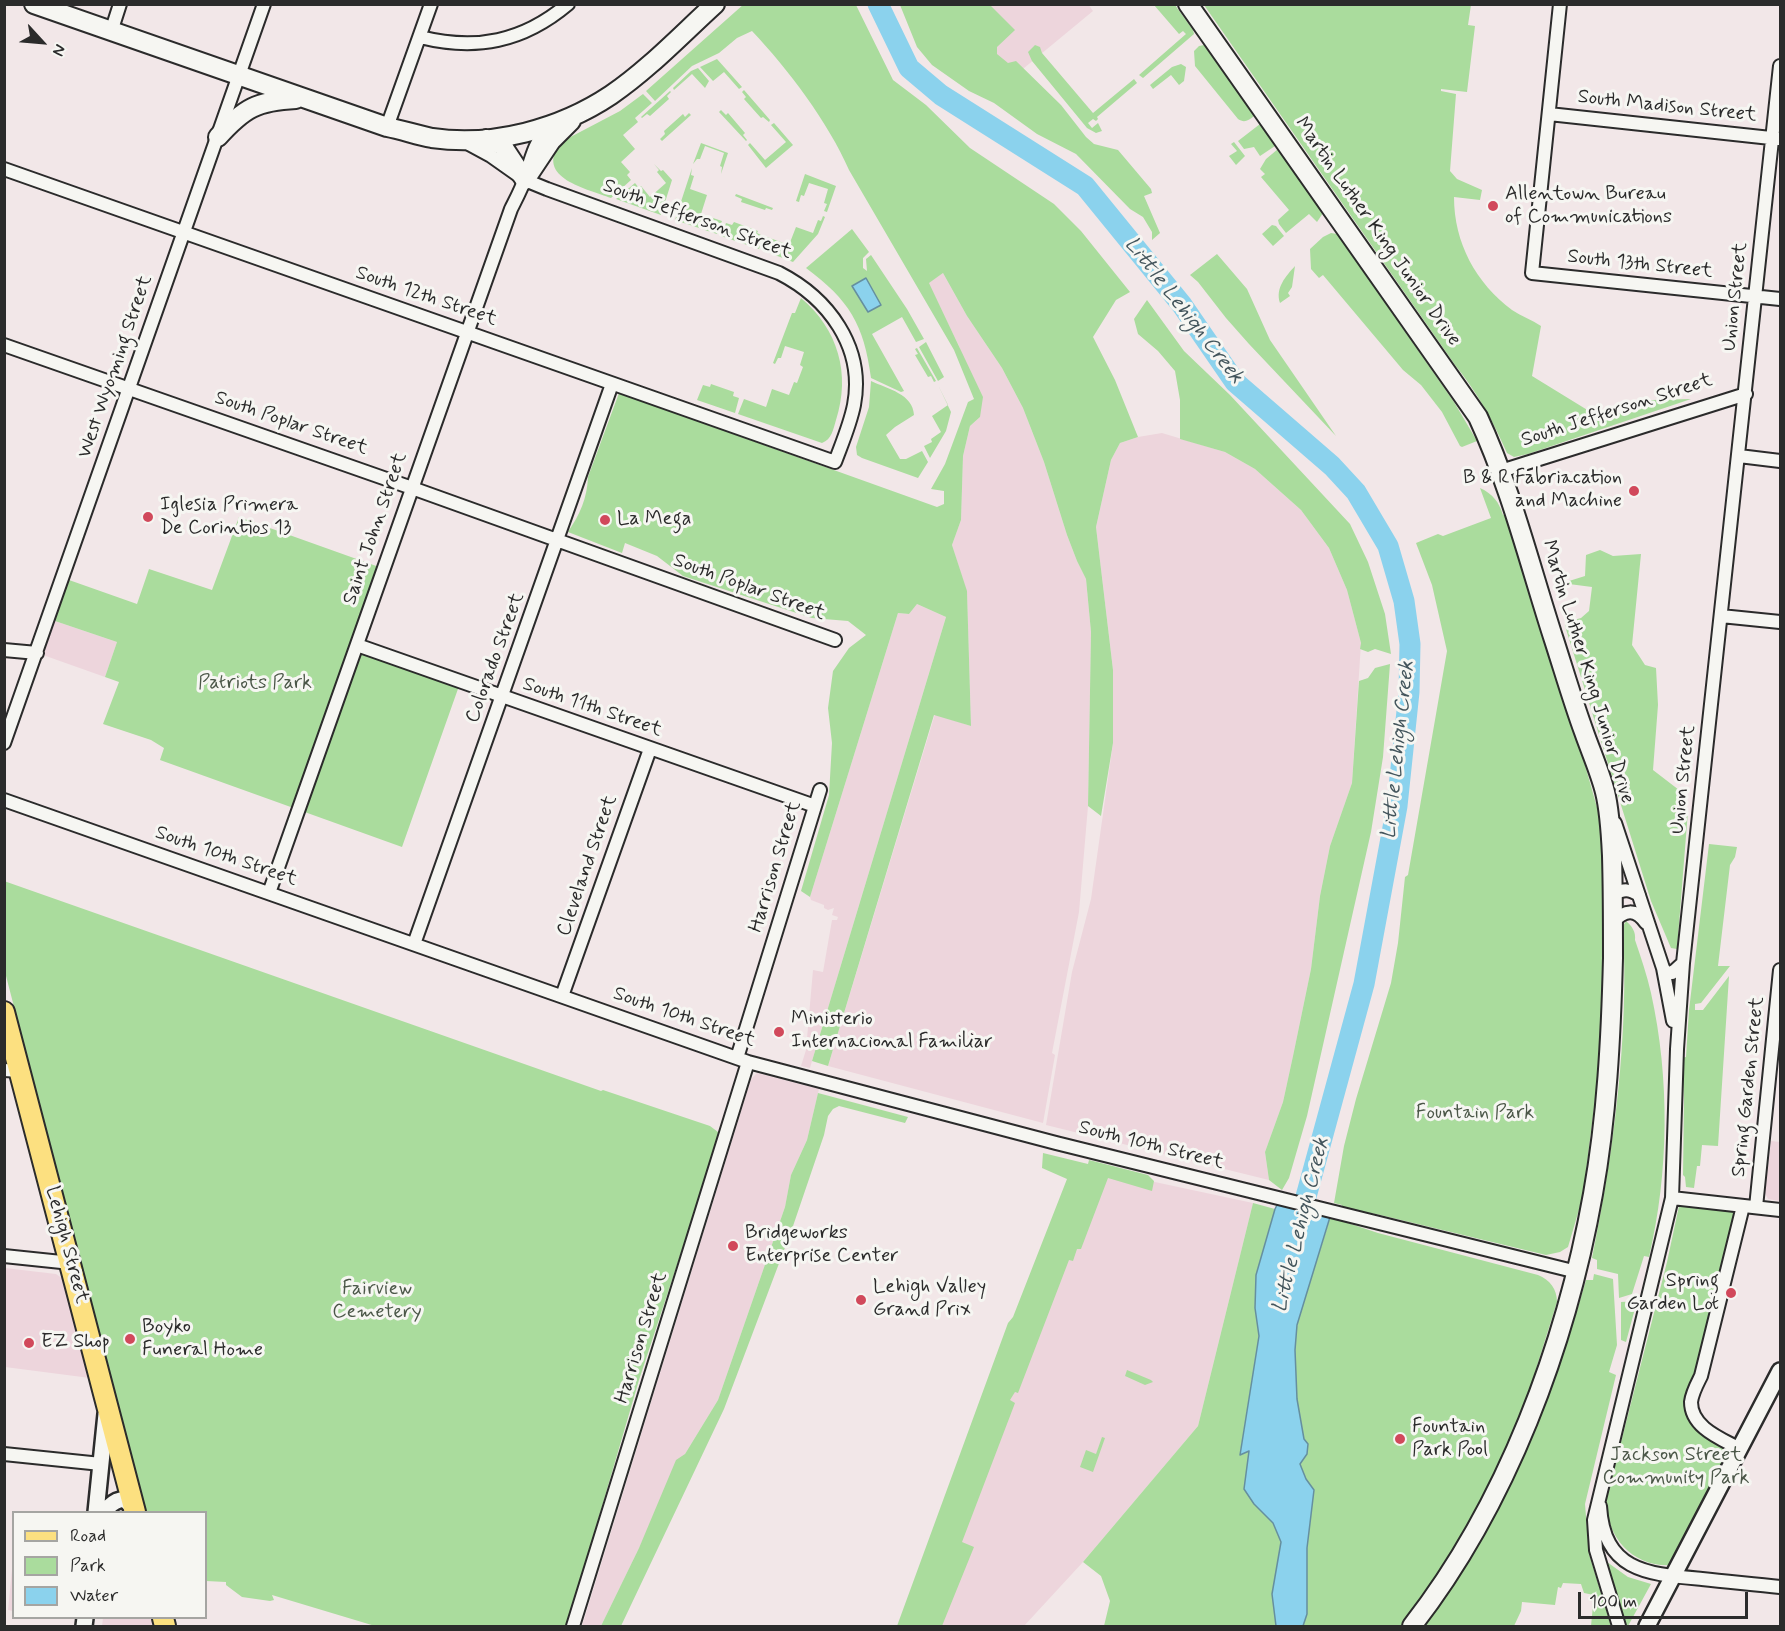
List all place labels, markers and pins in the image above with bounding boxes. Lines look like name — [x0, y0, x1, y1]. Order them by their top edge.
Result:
place label: Allentown Bureau of Communications — [1505, 183, 1672, 230]
marker: Allentown Bureau of Communications — [1486, 199, 1500, 213]
place label: B & R Fabriacation and Machine — [1463, 467, 1622, 514]
marker: B & R Fabriacation and Machine — [1627, 484, 1641, 498]
place label: Iglesia Primera De Corintios 13 — [160, 494, 298, 541]
place label: La Mega — [617, 508, 692, 532]
marker: Iglesia Primera De Corintios 13 — [141, 510, 155, 524]
marker: La Mega — [598, 513, 612, 527]
place label: Ministerio Internacional Familiar — [791, 1008, 993, 1055]
marker: Ministerio Internacional Familiar — [772, 1025, 786, 1039]
place label: Bridgeworks Enterprise Center — [745, 1222, 899, 1269]
marker: Bridgeworks Enterprise Center — [726, 1239, 740, 1253]
place label: Spring Garden Lot — [1627, 1270, 1719, 1317]
place label: Lehigh Valley Grand Prix — [873, 1276, 986, 1323]
marker: Spring Garden Lot — [1724, 1286, 1738, 1300]
marker: Lehigh Valley Grand Prix — [854, 1293, 868, 1307]
place label: Boyko Funeral Home — [142, 1316, 263, 1363]
place label: EZ Shop — [41, 1331, 110, 1355]
marker: Boyko Funeral Home — [123, 1332, 137, 1346]
marker: EZ Shop — [22, 1336, 36, 1350]
place label: Fountain Park Pool — [1412, 1416, 1488, 1463]
marker: Fountain Park Pool — [1393, 1432, 1407, 1446]

